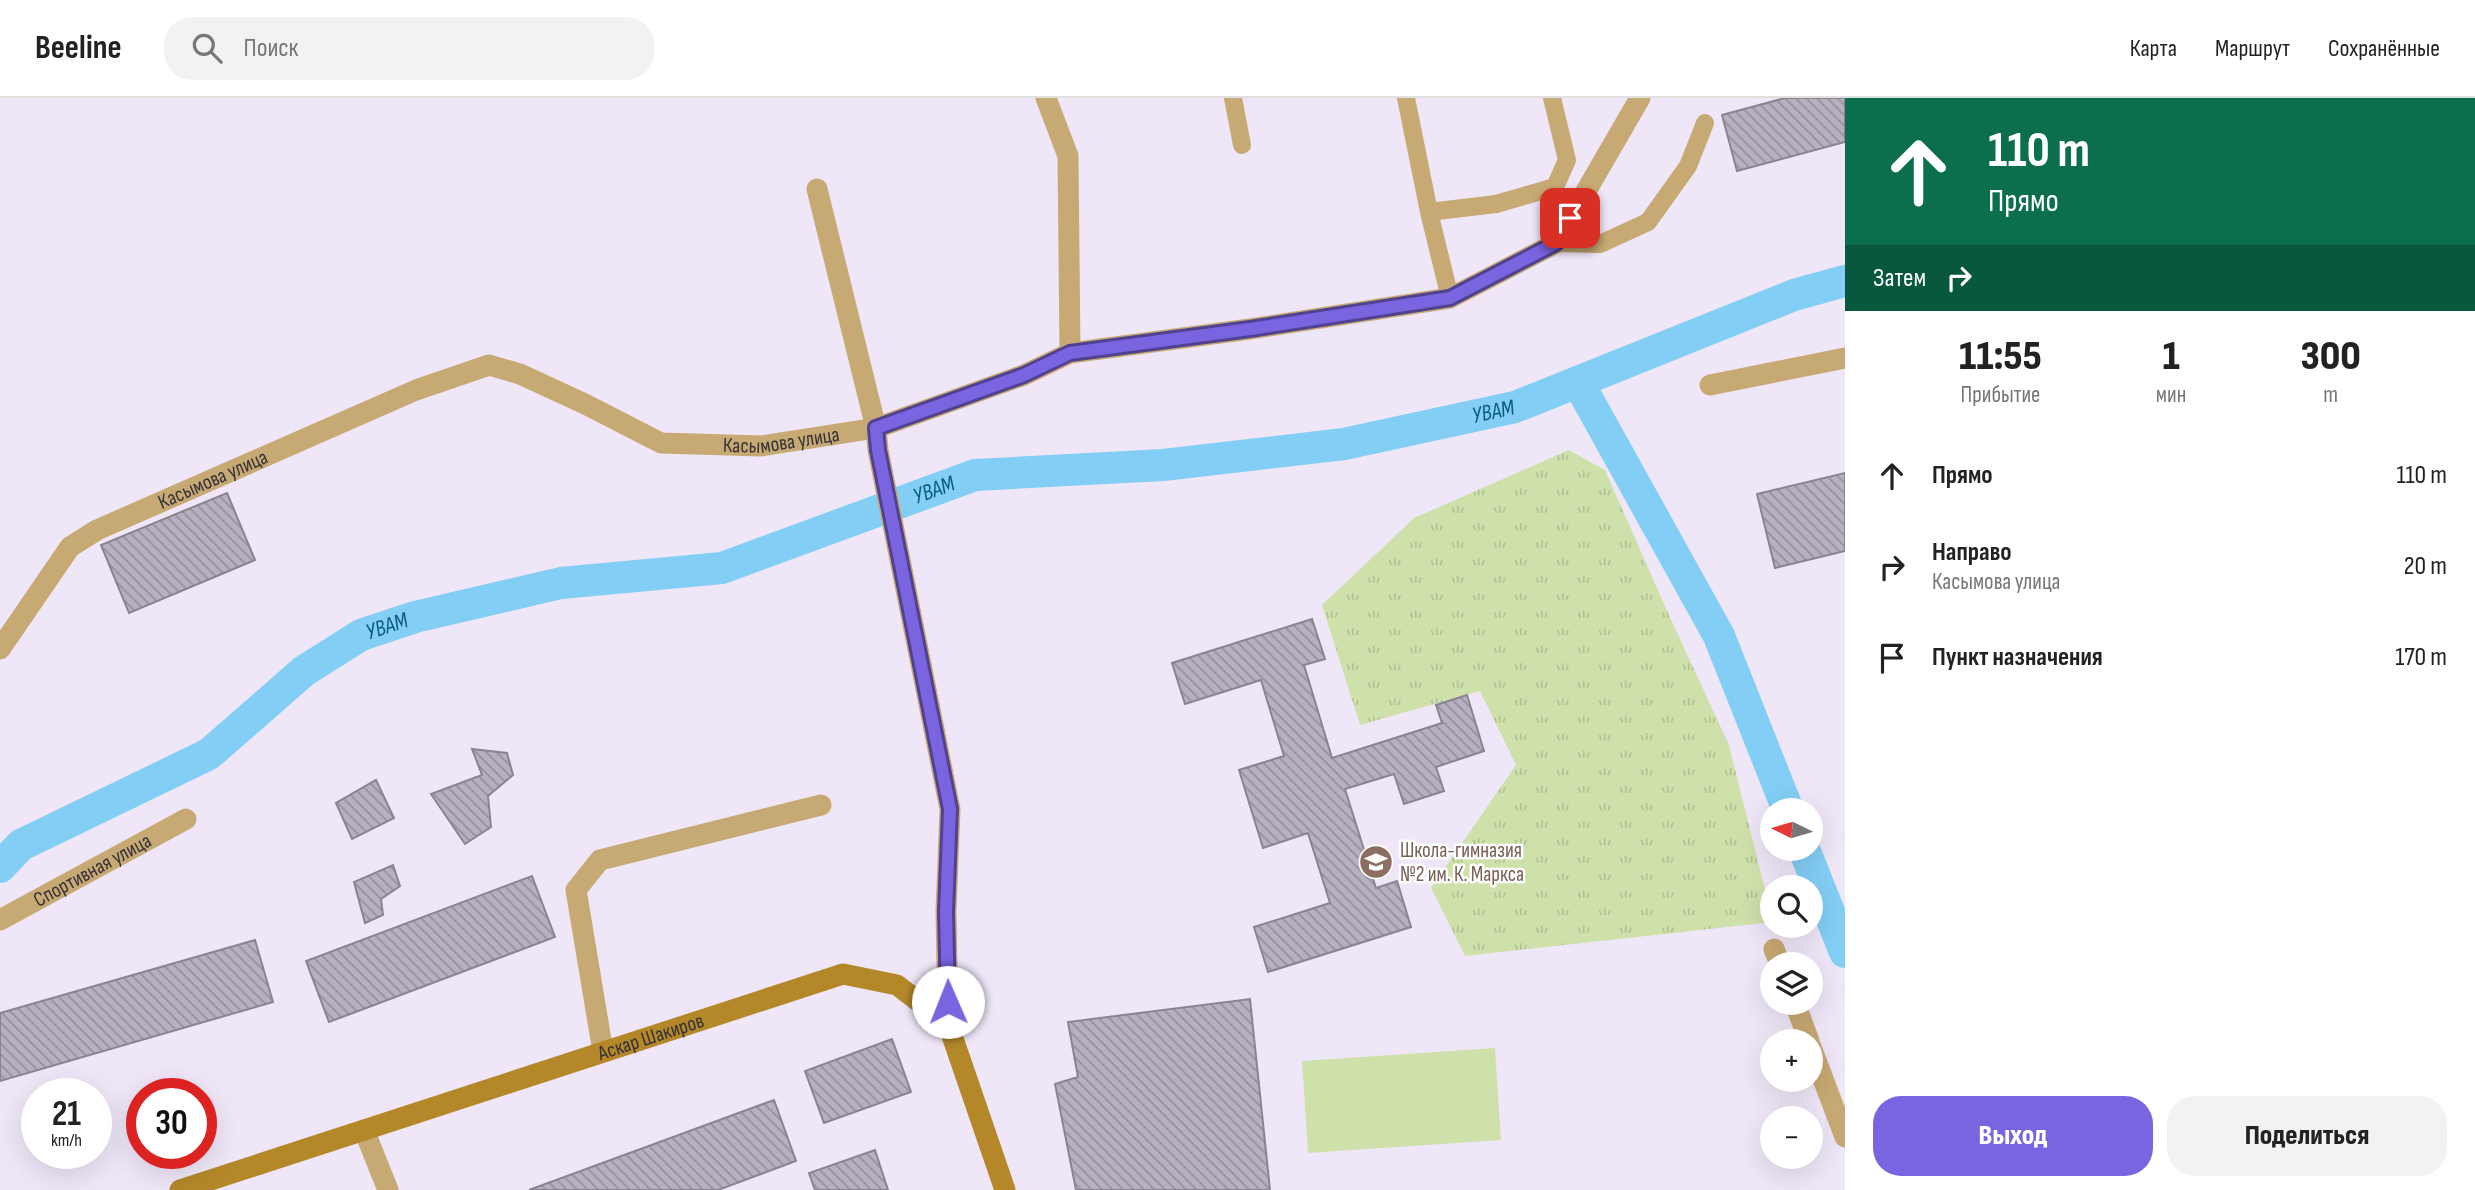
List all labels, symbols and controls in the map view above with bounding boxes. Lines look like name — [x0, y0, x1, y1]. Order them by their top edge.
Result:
search box — [164, 17, 654, 80]
text: Beeline — [35, 28, 122, 68]
icon: search — [188, 29, 226, 67]
text: Поиск — [244, 33, 298, 64]
text: Карта — [2130, 34, 2177, 63]
text: Маршрут — [2215, 34, 2290, 63]
text: Сохранённые — [2328, 34, 2440, 63]
text: 110 m — [1988, 122, 2090, 181]
icon: ahead — [1873, 126, 1964, 217]
text: Прямо — [1988, 182, 2059, 221]
pin — [1540, 188, 1600, 248]
icon: arrive — [1551, 199, 1589, 237]
icon: right — [1940, 259, 1978, 297]
text: Затем — [1873, 263, 1926, 294]
text: 11:55 — [1959, 331, 2042, 382]
text: 1 — [2162, 331, 2180, 382]
text: 300 — [2300, 331, 2361, 382]
text: Прибытие — [1961, 381, 2040, 409]
text: мин — [2156, 381, 2186, 409]
text: m — [2323, 381, 2338, 409]
water label: УВАМ — [1469, 393, 1517, 430]
street label: Касымова улица — [722, 421, 841, 458]
street label: Касымова улица — [154, 444, 272, 514]
icon: ahead — [1873, 457, 1911, 495]
text: Прямо — [1932, 460, 1993, 491]
text: 110 m — [2396, 460, 2447, 491]
water label: УВАМ — [909, 469, 959, 511]
text: Направо — [1932, 537, 2011, 568]
icon: right — [1873, 548, 1911, 586]
text: 20 m — [2404, 551, 2447, 582]
text: Касымова улица — [1932, 568, 2060, 596]
water label: УВАМ — [362, 606, 412, 646]
icon: arrive — [1873, 639, 1911, 677]
text: Пункт назначения — [1932, 642, 2103, 673]
text: 170 m — [2395, 642, 2447, 673]
north arrow — [1760, 798, 1824, 861]
map controls — [1760, 798, 1823, 1169]
street label: Спортивная улица — [29, 828, 156, 912]
place label: Школа-гимназия №2 им. К. Маркса — [1400, 838, 1524, 887]
school or university icon: Школа-гимназия №2 им. К. Маркса — [1357, 843, 1395, 881]
button: search — [1760, 875, 1823, 938]
button: layers — [1760, 952, 1823, 1015]
position arrow — [911, 965, 985, 1039]
street label: Аскар Шакиров — [593, 1008, 707, 1066]
button: + — [1760, 1029, 1823, 1092]
speed limit sign: 30 — [126, 1078, 217, 1169]
text: 21 — [52, 1093, 81, 1136]
button: Выход — [1873, 1096, 2153, 1176]
button: Поделиться — [2167, 1096, 2447, 1176]
button: − — [1760, 1106, 1823, 1169]
text: km/h — [51, 1130, 82, 1151]

